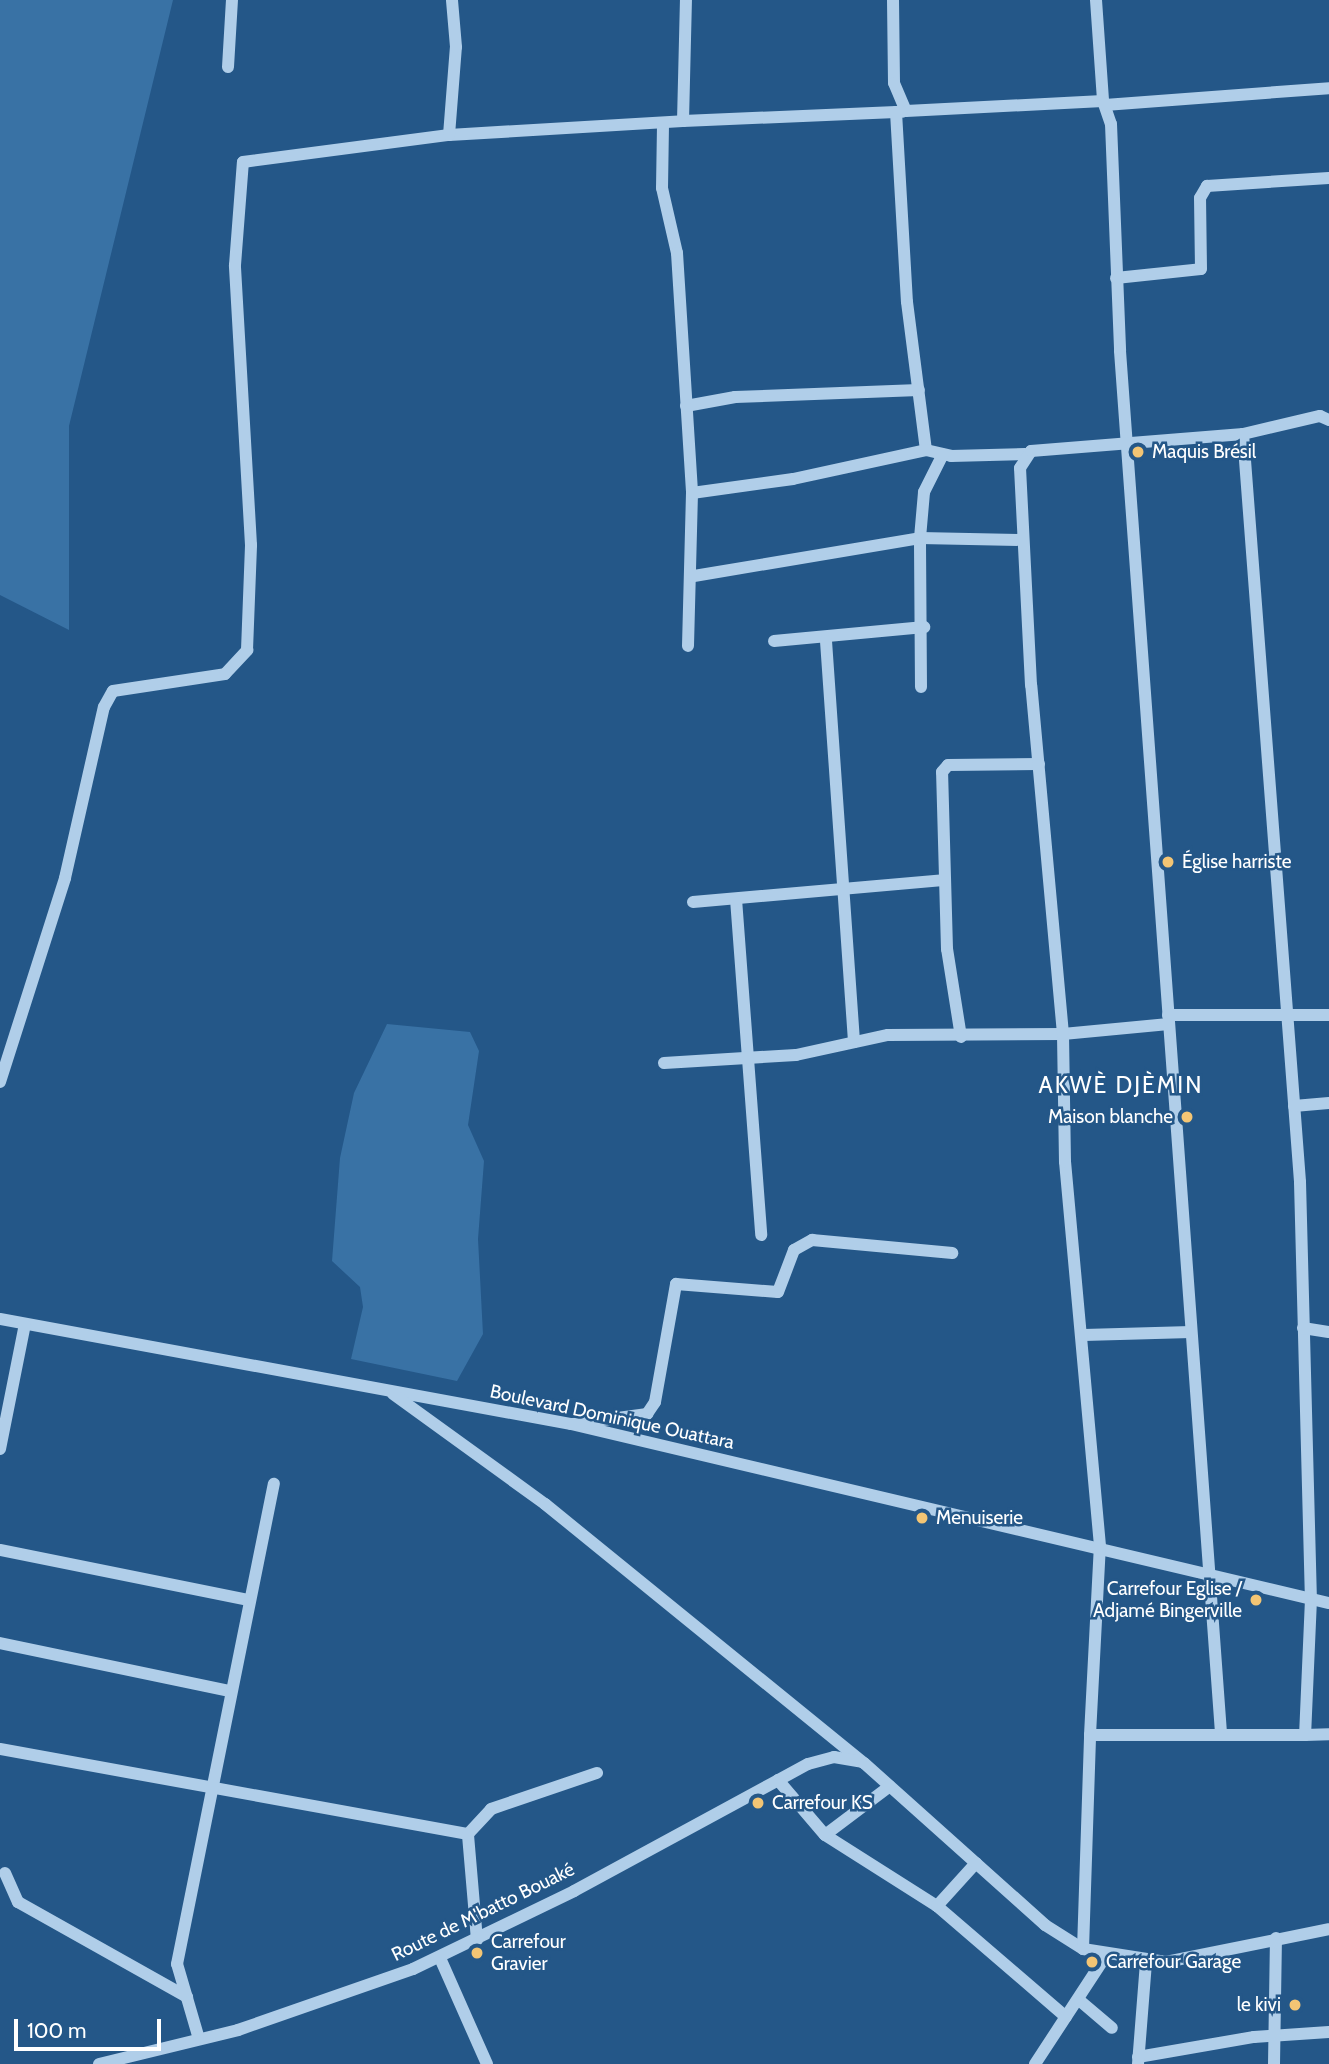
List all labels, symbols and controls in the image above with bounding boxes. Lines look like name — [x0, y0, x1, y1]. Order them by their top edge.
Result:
place label: Maquis Brésil — [1152, 441, 1256, 463]
marker: Maquis Brésil — [1130, 444, 1146, 460]
place label: Église harriste — [1182, 851, 1291, 873]
marker: Église harriste — [1160, 854, 1176, 870]
district label: AKWÈ DJÈMIN — [1040, 1071, 1202, 1099]
place label: Maison blanche — [1048, 1106, 1173, 1128]
marker: Maison blanche — [1179, 1109, 1195, 1125]
street label: Boulevard Dominique Ouattara — [488, 1380, 736, 1454]
place label: Menuiserie — [936, 1507, 1023, 1529]
marker: Menuiserie — [914, 1510, 930, 1526]
place label: Carrefour Eglise / Adjamé Bingerville — [1093, 1578, 1242, 1622]
marker: Carrefour Eglise / Adjamé Bingerville — [1248, 1592, 1264, 1608]
place label: Carrefour KS — [772, 1792, 873, 1814]
marker: Carrefour KS — [750, 1795, 766, 1811]
street label: Route de M'batto Bouaké — [388, 1858, 578, 1966]
place label: Carrefour Gravier — [491, 1931, 566, 1975]
marker: Carrefour Gravier — [469, 1945, 485, 1961]
place label: Carrefour Garage — [1106, 1951, 1241, 1973]
marker: Carrefour Garage — [1084, 1954, 1100, 1970]
place label: le kivi — [1237, 1994, 1281, 2016]
marker: le kivi — [1287, 1997, 1303, 2013]
scale bar — [18, 2004, 164, 2048]
text: 100 m — [27, 2018, 86, 2043]

